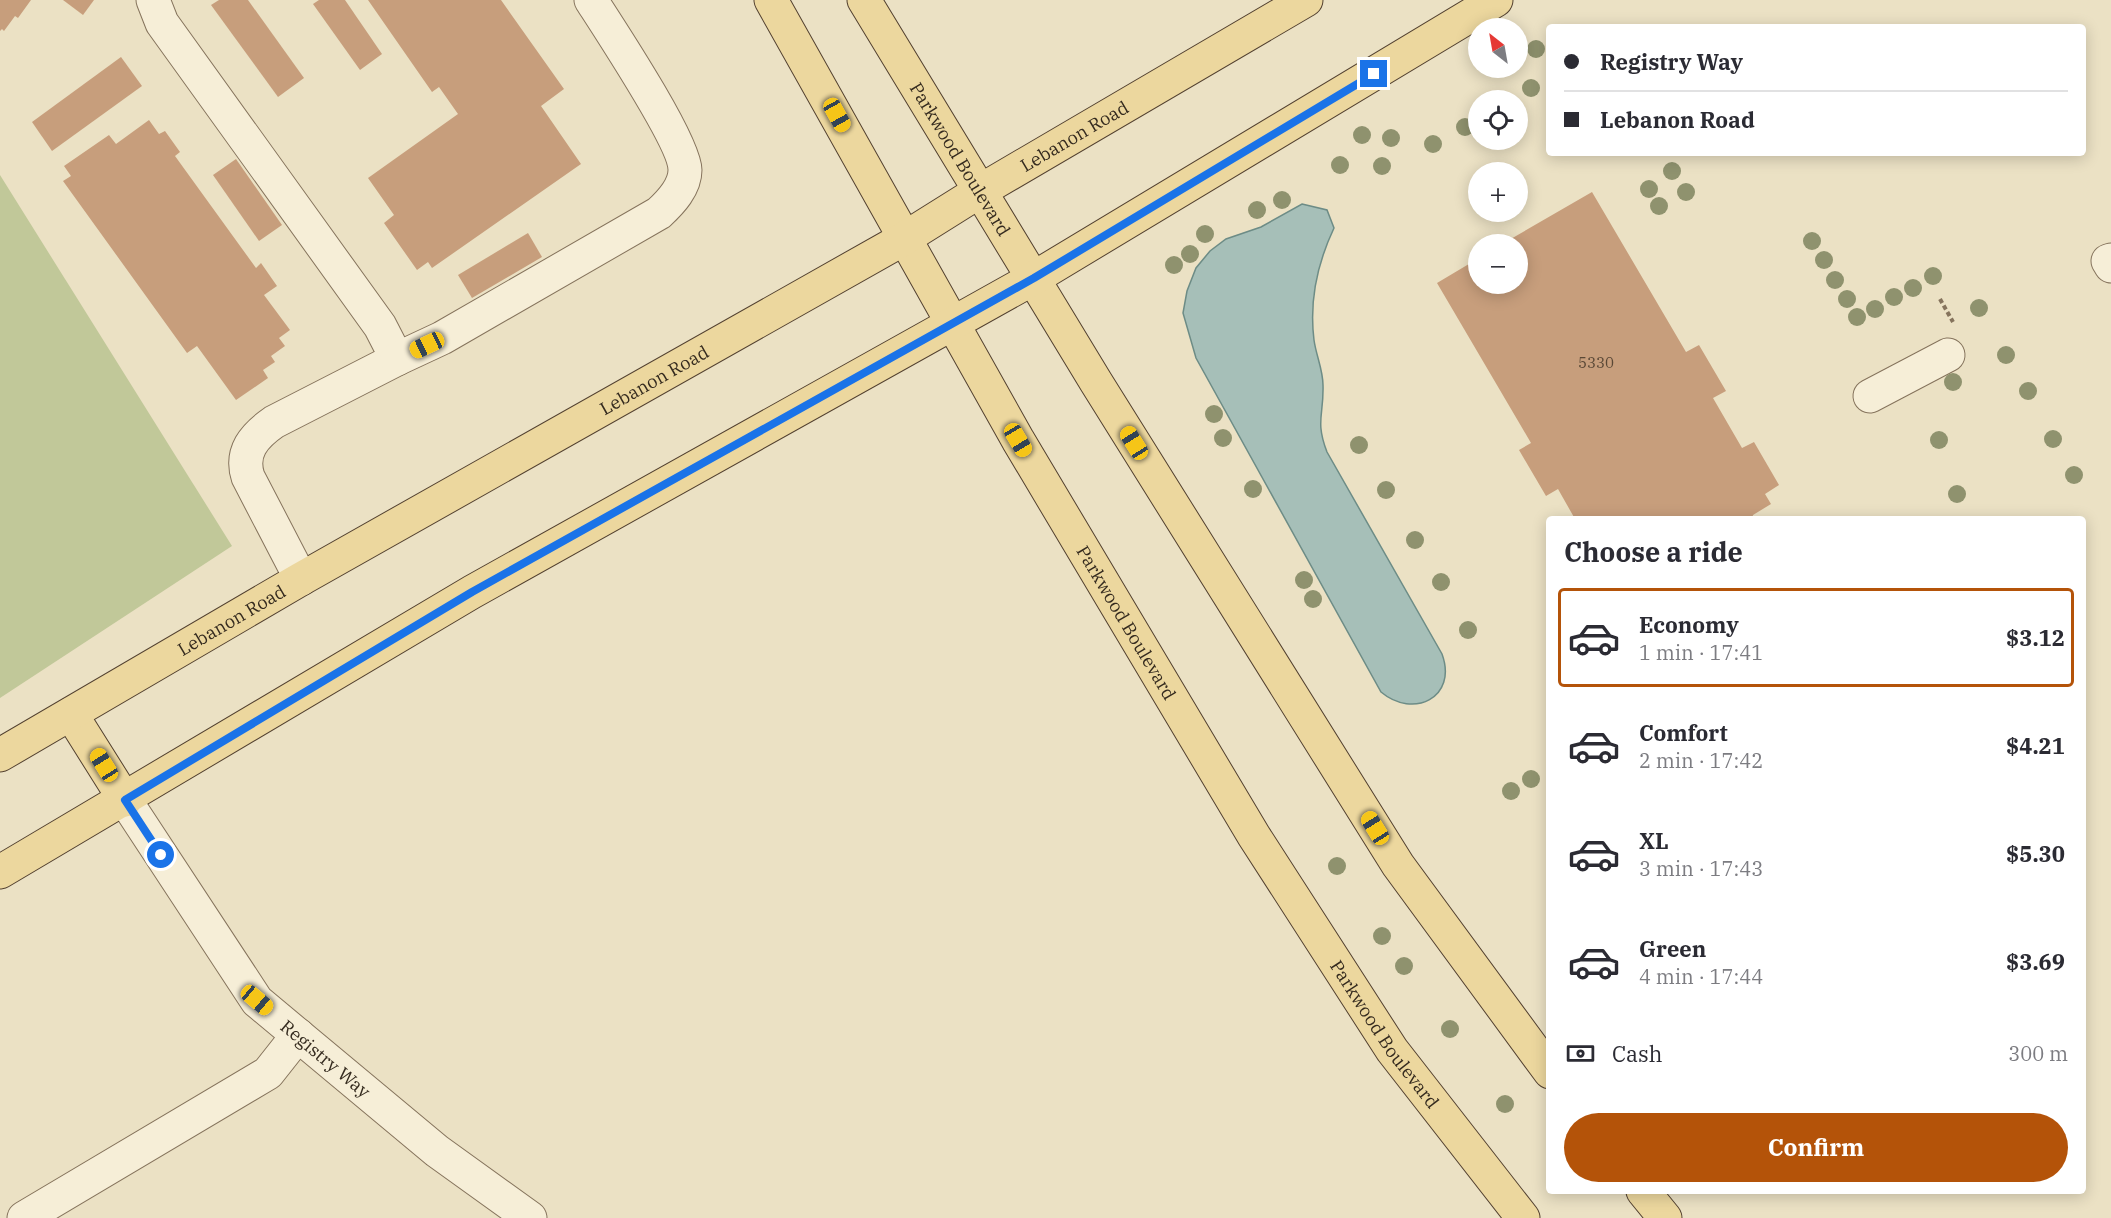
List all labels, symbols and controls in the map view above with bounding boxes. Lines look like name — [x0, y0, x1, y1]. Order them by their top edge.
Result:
north arrow — [1468, 18, 1528, 78]
map controls — [1468, 18, 1528, 294]
text: Registry Way — [1600, 47, 1743, 76]
route end — [1360, 60, 1387, 87]
street label: Parkwood Boulevard — [905, 78, 1016, 240]
button: locate — [1468, 90, 1528, 150]
car — [820, 95, 854, 135]
street label: Lebanon Road — [1016, 95, 1132, 176]
text: Lebanon Road — [1600, 105, 1755, 134]
button: + — [1468, 162, 1528, 222]
button: − — [1468, 234, 1528, 294]
car — [407, 329, 447, 361]
street label: Lebanon Road — [595, 340, 713, 420]
house number: 5330 — [1578, 353, 1614, 372]
car — [1001, 420, 1035, 460]
car — [1117, 423, 1151, 463]
text: Choose a ride — [1564, 534, 1743, 569]
street label: Parkwood Boulevard — [1072, 541, 1182, 704]
street label: Lebanon Road — [173, 579, 290, 660]
text: Economy — [1639, 610, 1739, 639]
icon: car — [1567, 611, 1621, 665]
text: $3.12 — [2006, 623, 2065, 652]
text: 1 min · 17:41 — [1639, 639, 1763, 666]
text: Comfort — [1639, 718, 1728, 747]
icon: car — [1567, 719, 1621, 773]
text: $4.21 — [2006, 731, 2065, 760]
car — [87, 745, 121, 785]
text: 2 min · 17:42 — [1639, 747, 1763, 774]
car — [1358, 808, 1392, 848]
text: XL — [1639, 826, 1669, 855]
icon: car — [1567, 827, 1621, 881]
text: $5.30 — [2006, 839, 2065, 868]
route start — [147, 841, 174, 868]
text: 3 min · 17:43 — [1639, 855, 1763, 882]
text: Green — [1639, 934, 1706, 963]
icon: car — [1567, 935, 1621, 989]
text: $3.69 — [2006, 947, 2065, 976]
street label: Parkwood Boulevard — [1325, 956, 1445, 1113]
text: 4 min · 17:44 — [1639, 963, 1763, 990]
car — [237, 982, 277, 1018]
street label: Registry Way — [276, 1014, 376, 1103]
icon: cash — [1564, 1037, 1597, 1070]
text: Cash — [1612, 1039, 1663, 1068]
text: 300 m — [2008, 1040, 2068, 1067]
button: Confirm — [1564, 1113, 2068, 1182]

